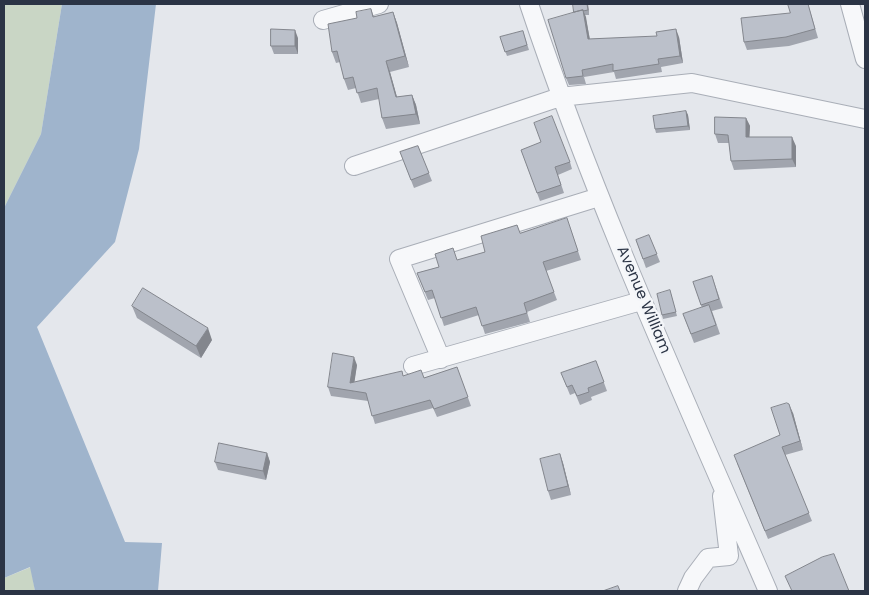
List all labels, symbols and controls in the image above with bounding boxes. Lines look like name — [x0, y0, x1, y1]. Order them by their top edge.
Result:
street label: Avenue William — [612, 243, 674, 357]

